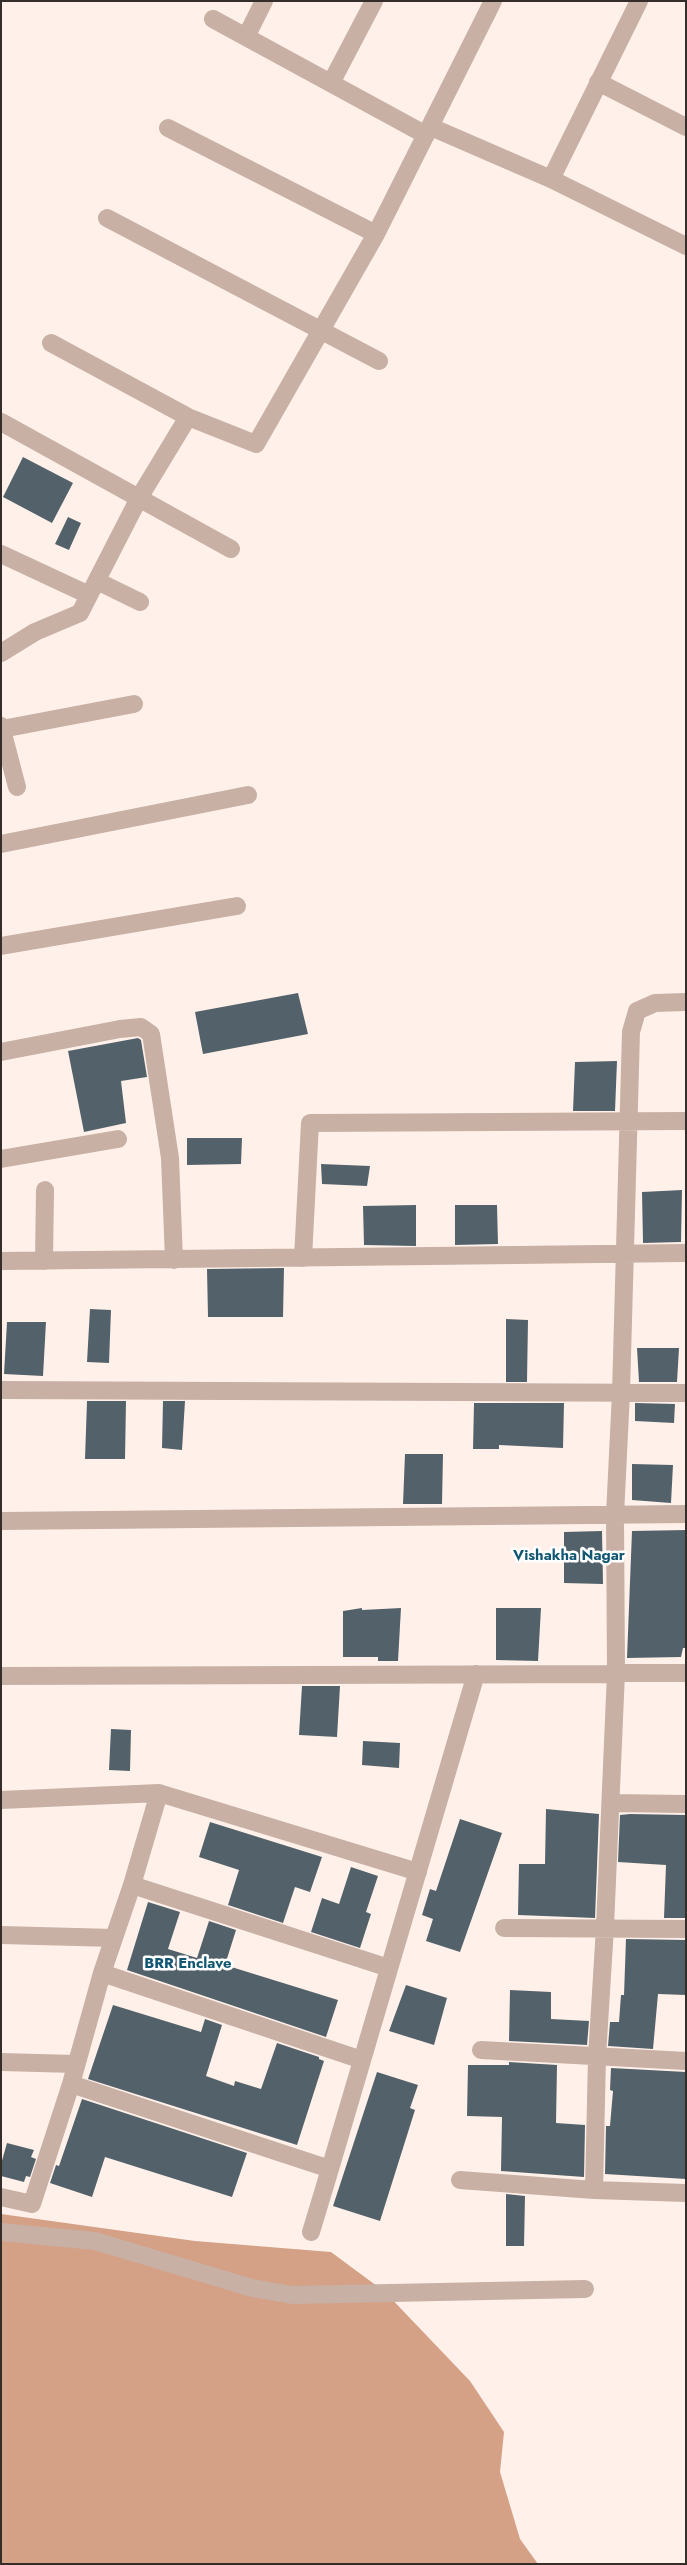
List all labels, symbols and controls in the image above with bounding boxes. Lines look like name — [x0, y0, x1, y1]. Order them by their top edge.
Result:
district label: Vishakha Nagar — [513, 1547, 625, 1565]
district label: BRR Enclave — [144, 1955, 232, 1973]

